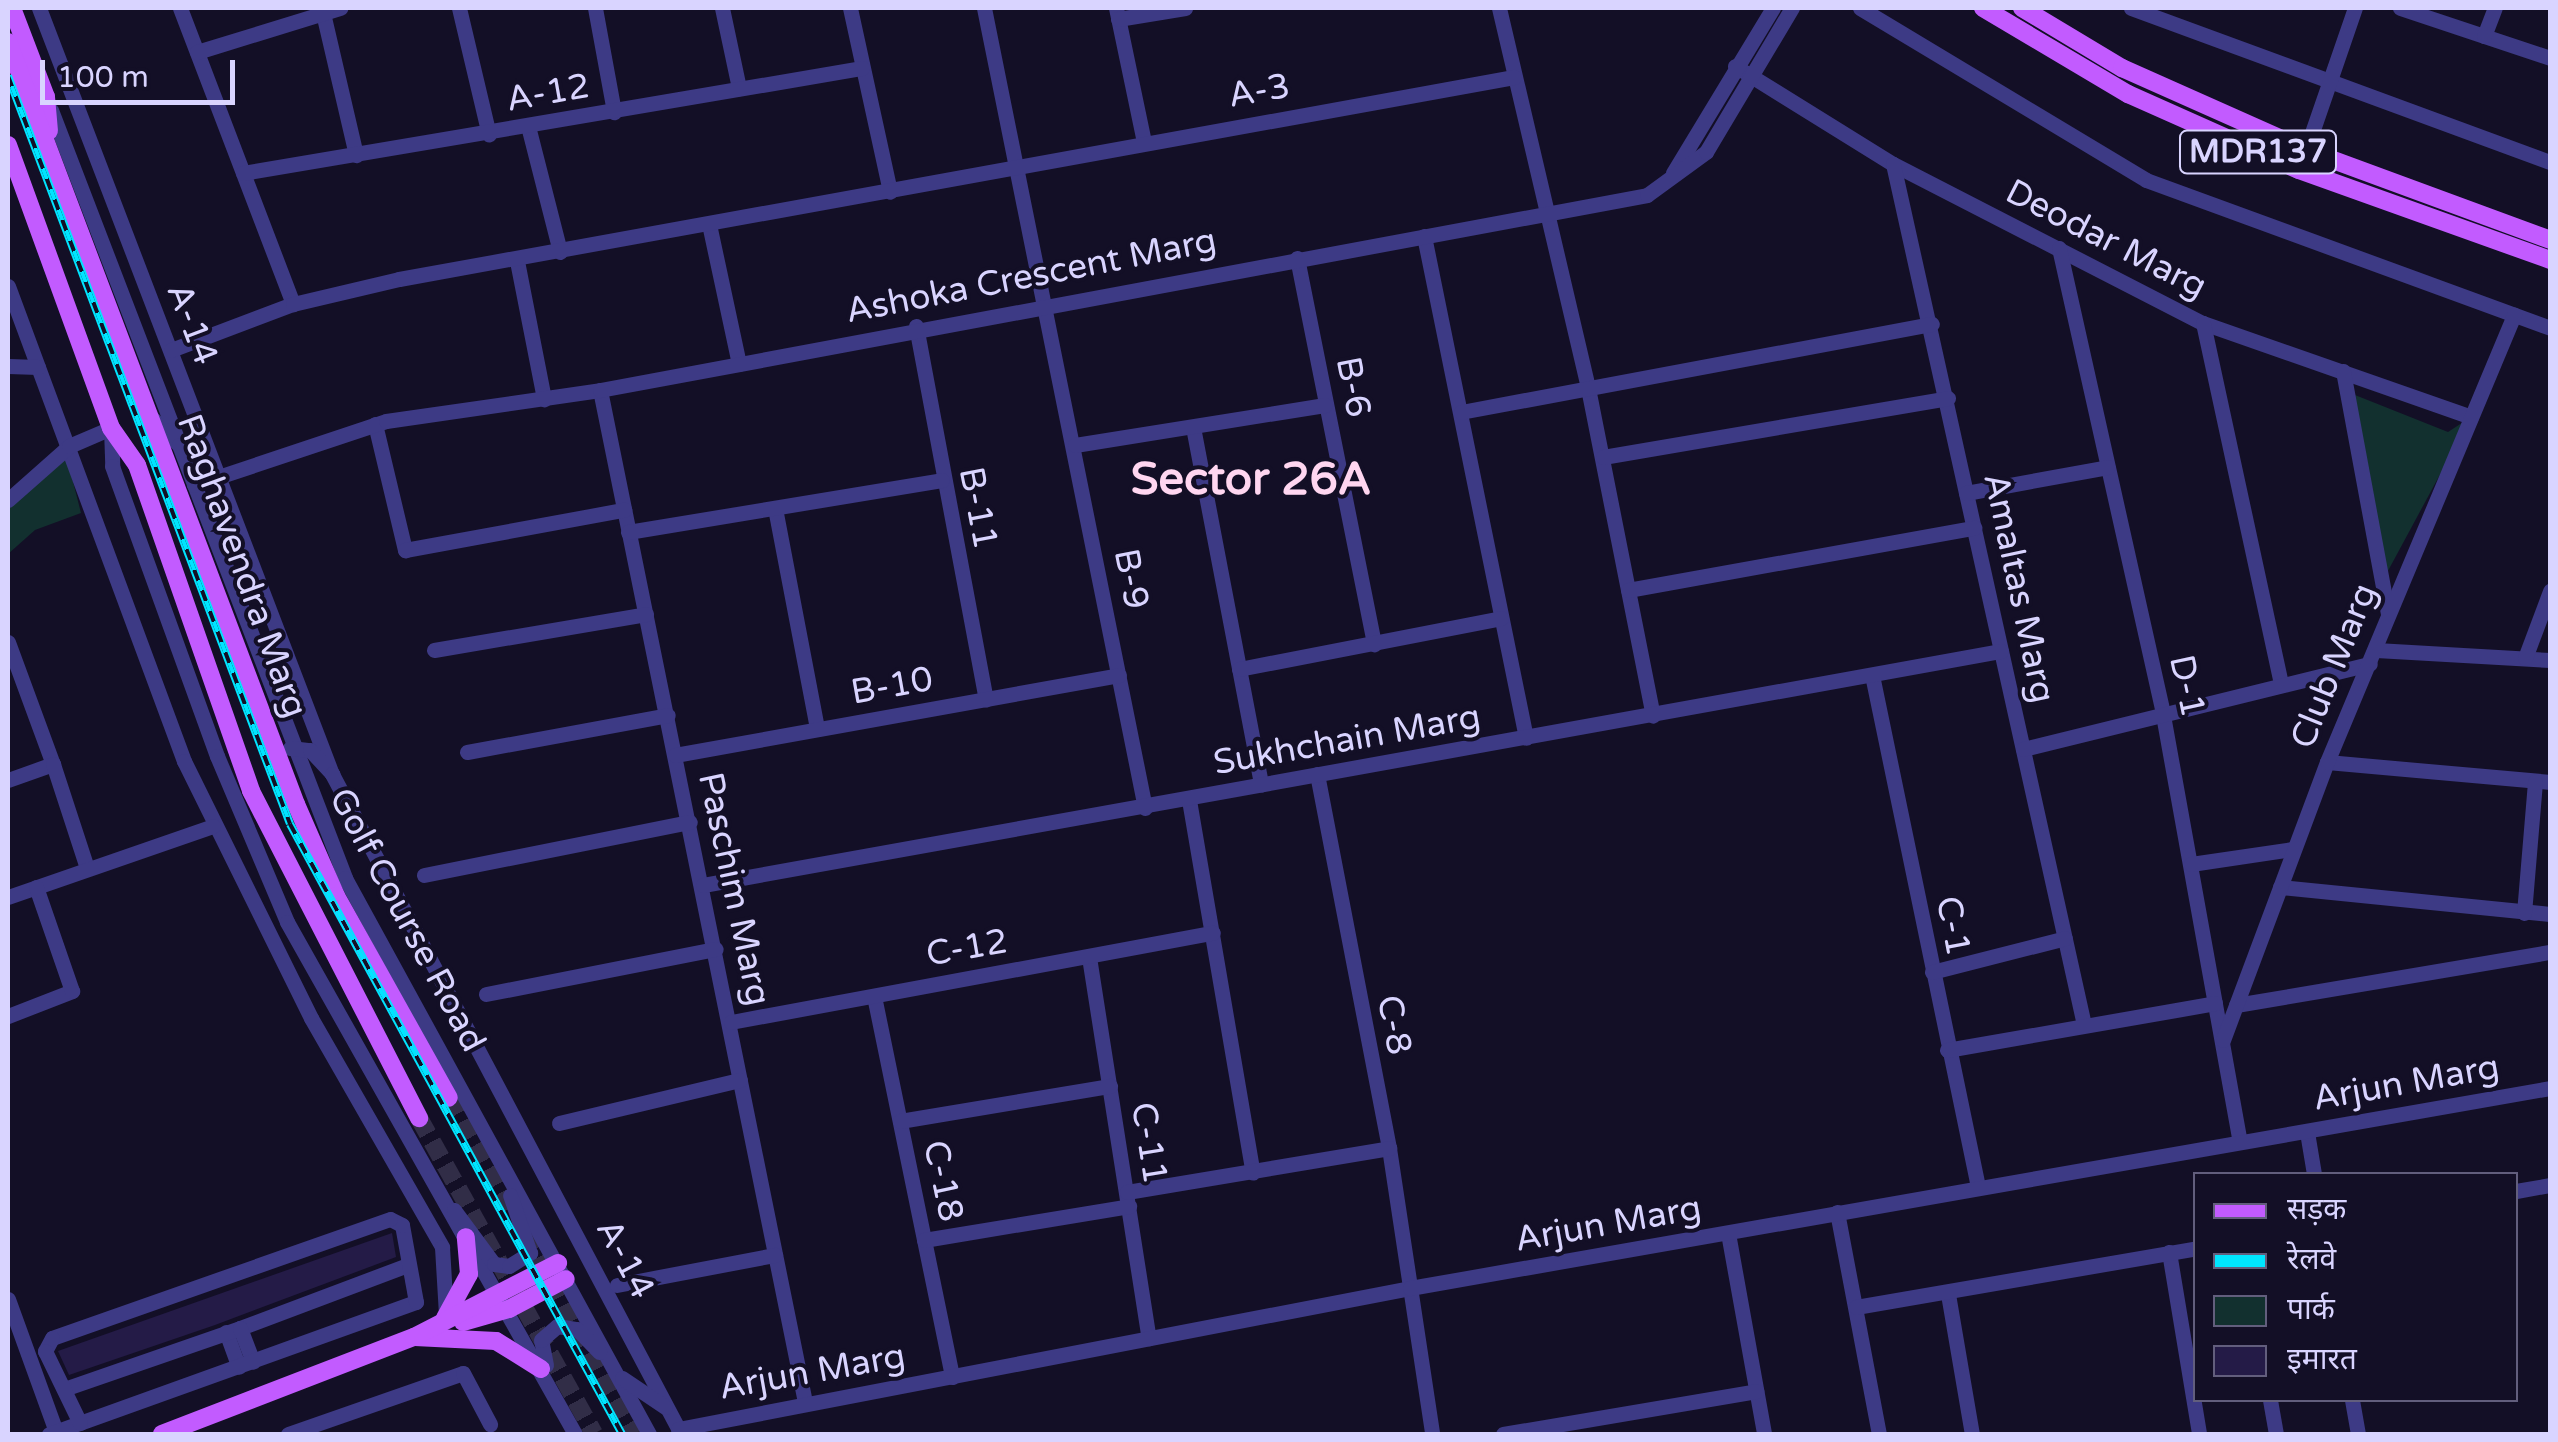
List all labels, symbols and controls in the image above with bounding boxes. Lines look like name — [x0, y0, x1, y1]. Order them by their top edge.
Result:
scale bar — [45, 40, 240, 102]
text: 100 m — [57, 59, 149, 96]
street label: A-12 — [503, 65, 593, 121]
street label: A-3 — [1225, 65, 1293, 117]
road number: MDR137 — [2178, 125, 2338, 179]
street label: Deodar Marg — [1999, 170, 2213, 308]
street label: Ashoka Crescent Marg — [842, 219, 1220, 333]
street label: A-14 — [157, 277, 227, 371]
street label: B-6 — [1327, 353, 1379, 421]
street label: Raghavendra Marg — [168, 409, 316, 723]
district label: Sector 26A — [1131, 454, 1371, 508]
street label: B-11 — [950, 464, 1006, 552]
street label: Amaltas Marg — [1974, 469, 2064, 707]
street label: B-9 — [1105, 545, 1157, 613]
street label: Club Marg — [2282, 577, 2386, 755]
street label: D-1 — [2160, 651, 2214, 721]
street label: B-10 — [848, 658, 936, 714]
street label: Sukhchain Marg — [1210, 696, 1484, 784]
street label: Paschim Marg — [689, 769, 779, 1009]
street label: Golf Course Road — [320, 781, 494, 1059]
street label: C-1 — [1927, 893, 1979, 959]
street label: C-12 — [923, 920, 1011, 976]
street label: C-8 — [1368, 992, 1420, 1058]
street label: Arjun Marg — [2310, 1046, 2502, 1120]
street label: C-11 — [1122, 1099, 1176, 1187]
street label: C-18 — [914, 1137, 972, 1225]
legend — [2193, 1172, 2518, 1402]
street label: Arjun Marg — [1512, 1187, 1704, 1261]
text: सड़क — [2287, 1191, 2346, 1228]
street label: A-14 — [587, 1212, 663, 1306]
text: रेलवे — [2287, 1241, 2336, 1278]
text: पार्क — [2287, 1291, 2335, 1328]
street label: Arjun Marg — [716, 1335, 908, 1409]
text: इमारत — [2287, 1341, 2357, 1378]

